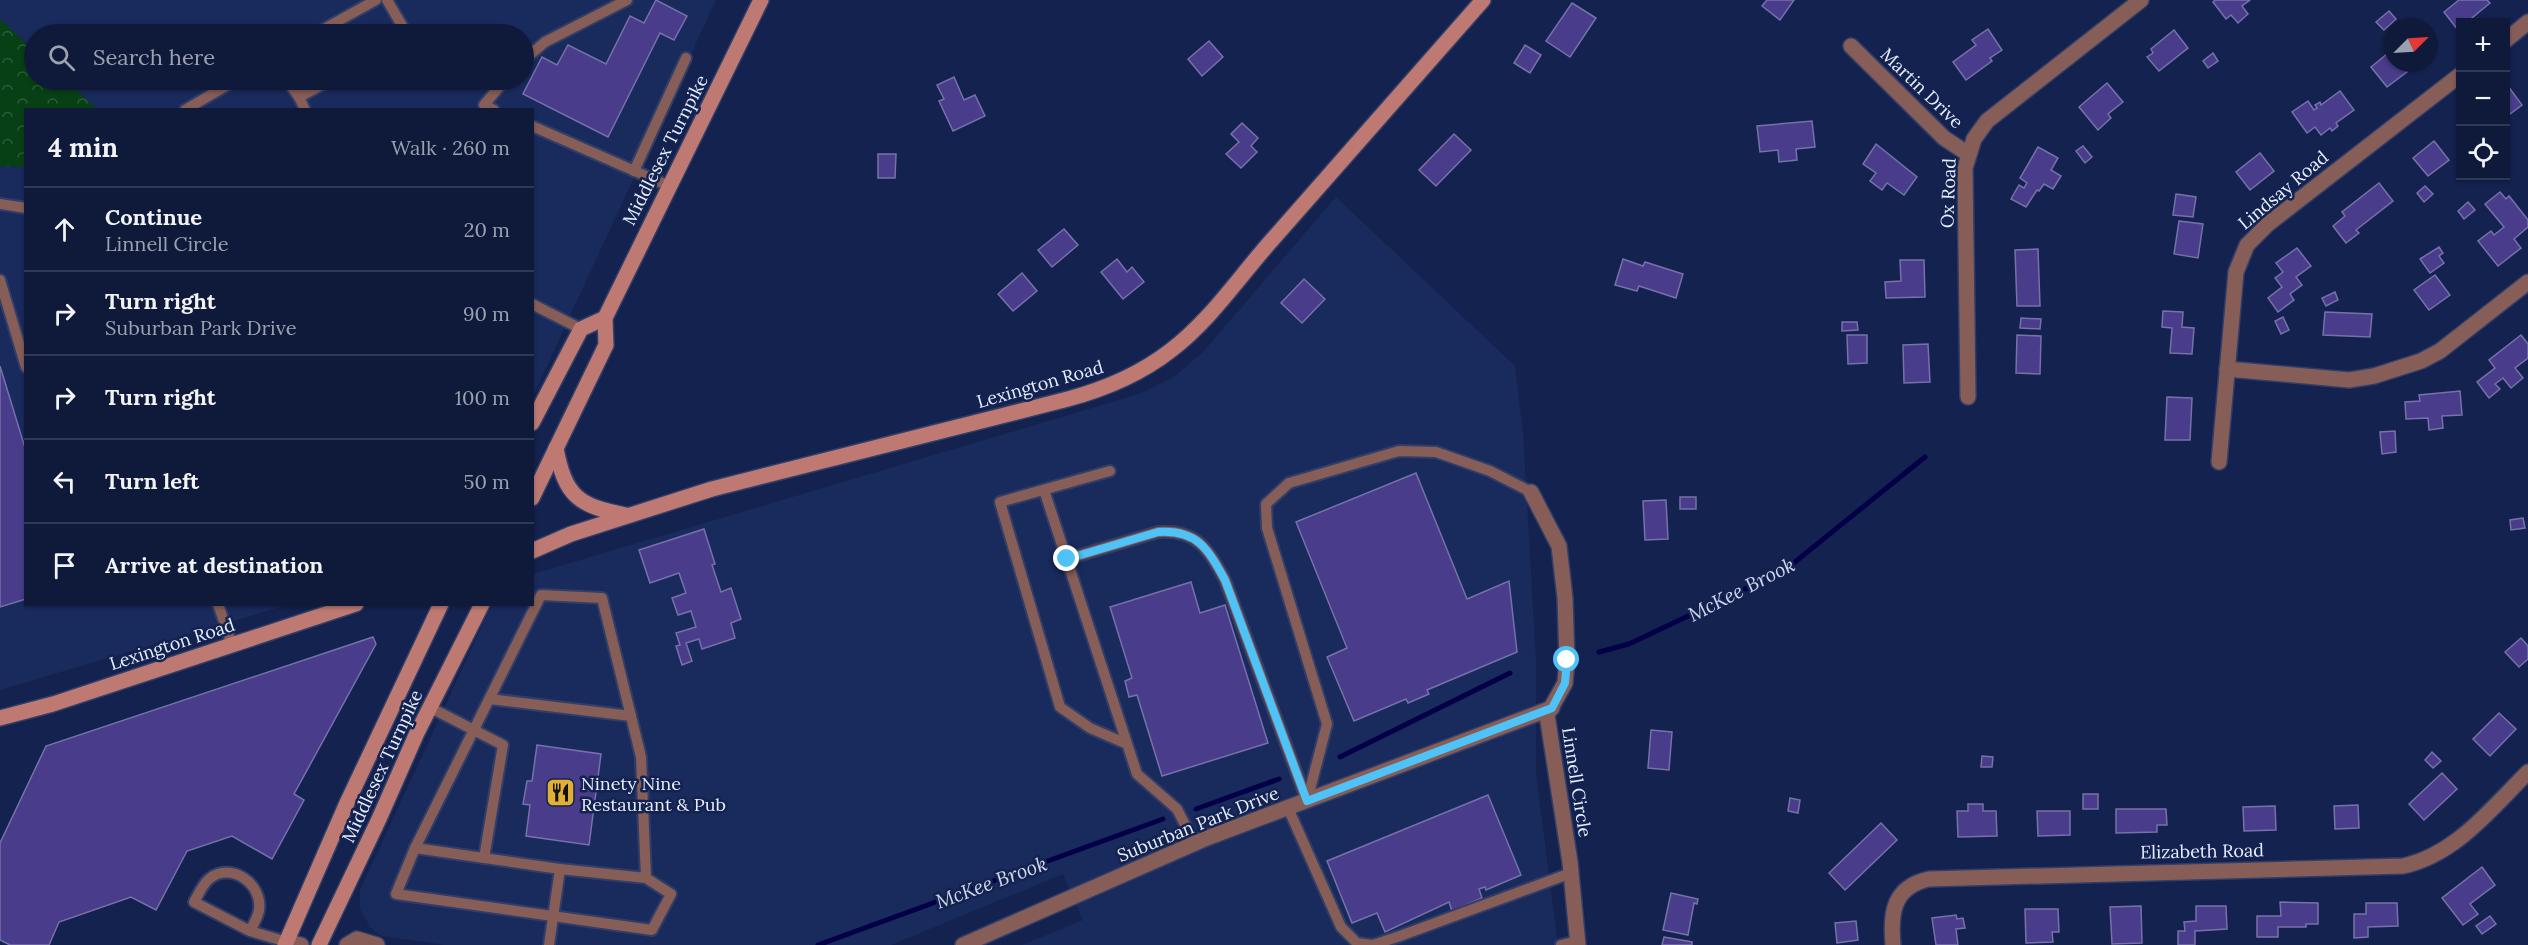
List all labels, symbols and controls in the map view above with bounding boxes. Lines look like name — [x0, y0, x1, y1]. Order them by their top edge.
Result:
north arrow — [2384, 18, 2438, 72]
map controls — [2456, 18, 2510, 180]
button: + — [2456, 18, 2510, 72]
search box — [24, 24, 534, 90]
icon: search — [45, 41, 78, 74]
text: Search here — [93, 43, 215, 71]
street label: Martin Drive — [1876, 43, 1968, 133]
street label: Middlesex Turnpike — [617, 71, 713, 229]
button: − — [2456, 72, 2510, 126]
button: locate — [2456, 126, 2510, 180]
text: 4 min — [48, 131, 118, 164]
text: Walk · 260 m — [391, 135, 510, 160]
street label: Lindsay Road — [2233, 145, 2333, 234]
street label: Ox Road — [1935, 157, 1961, 228]
text: Continue — [105, 203, 202, 231]
icon: ahead — [48, 213, 81, 246]
text: 20 m — [464, 217, 510, 242]
text: Linnell Circle — [105, 231, 228, 256]
text: Turn right — [105, 287, 216, 315]
icon: right — [48, 297, 81, 330]
text: 90 m — [463, 301, 510, 326]
text: Suburban Park Drive — [105, 315, 297, 340]
street label: Lexington Road — [974, 355, 1106, 413]
icon: right — [48, 381, 81, 414]
text: Turn right — [105, 383, 216, 411]
text: 100 m — [455, 385, 510, 410]
icon: left — [48, 465, 81, 498]
text: Turn left — [105, 467, 199, 495]
text: 50 m — [464, 469, 510, 494]
route end — [1053, 545, 1079, 571]
icon: arrive — [48, 549, 81, 582]
text: Arrive at destination — [105, 551, 323, 579]
water label: McKee Brook — [1683, 551, 1799, 627]
street label: Lexington Road — [106, 613, 238, 675]
route start — [1553, 646, 1579, 672]
street label: Middlesex Turnpike — [337, 686, 428, 846]
street label: Linnell Circle — [1557, 725, 1597, 839]
place label: Ninety Nine Restaurant & Pub — [581, 772, 726, 816]
restaurant icon: Ninety Nine Restaurant & Pub — [544, 777, 576, 809]
street label: Suburban Park Drive — [1114, 781, 1282, 867]
street label: Elizabeth Road — [2140, 838, 2264, 864]
water label: McKee Brook — [932, 850, 1050, 914]

